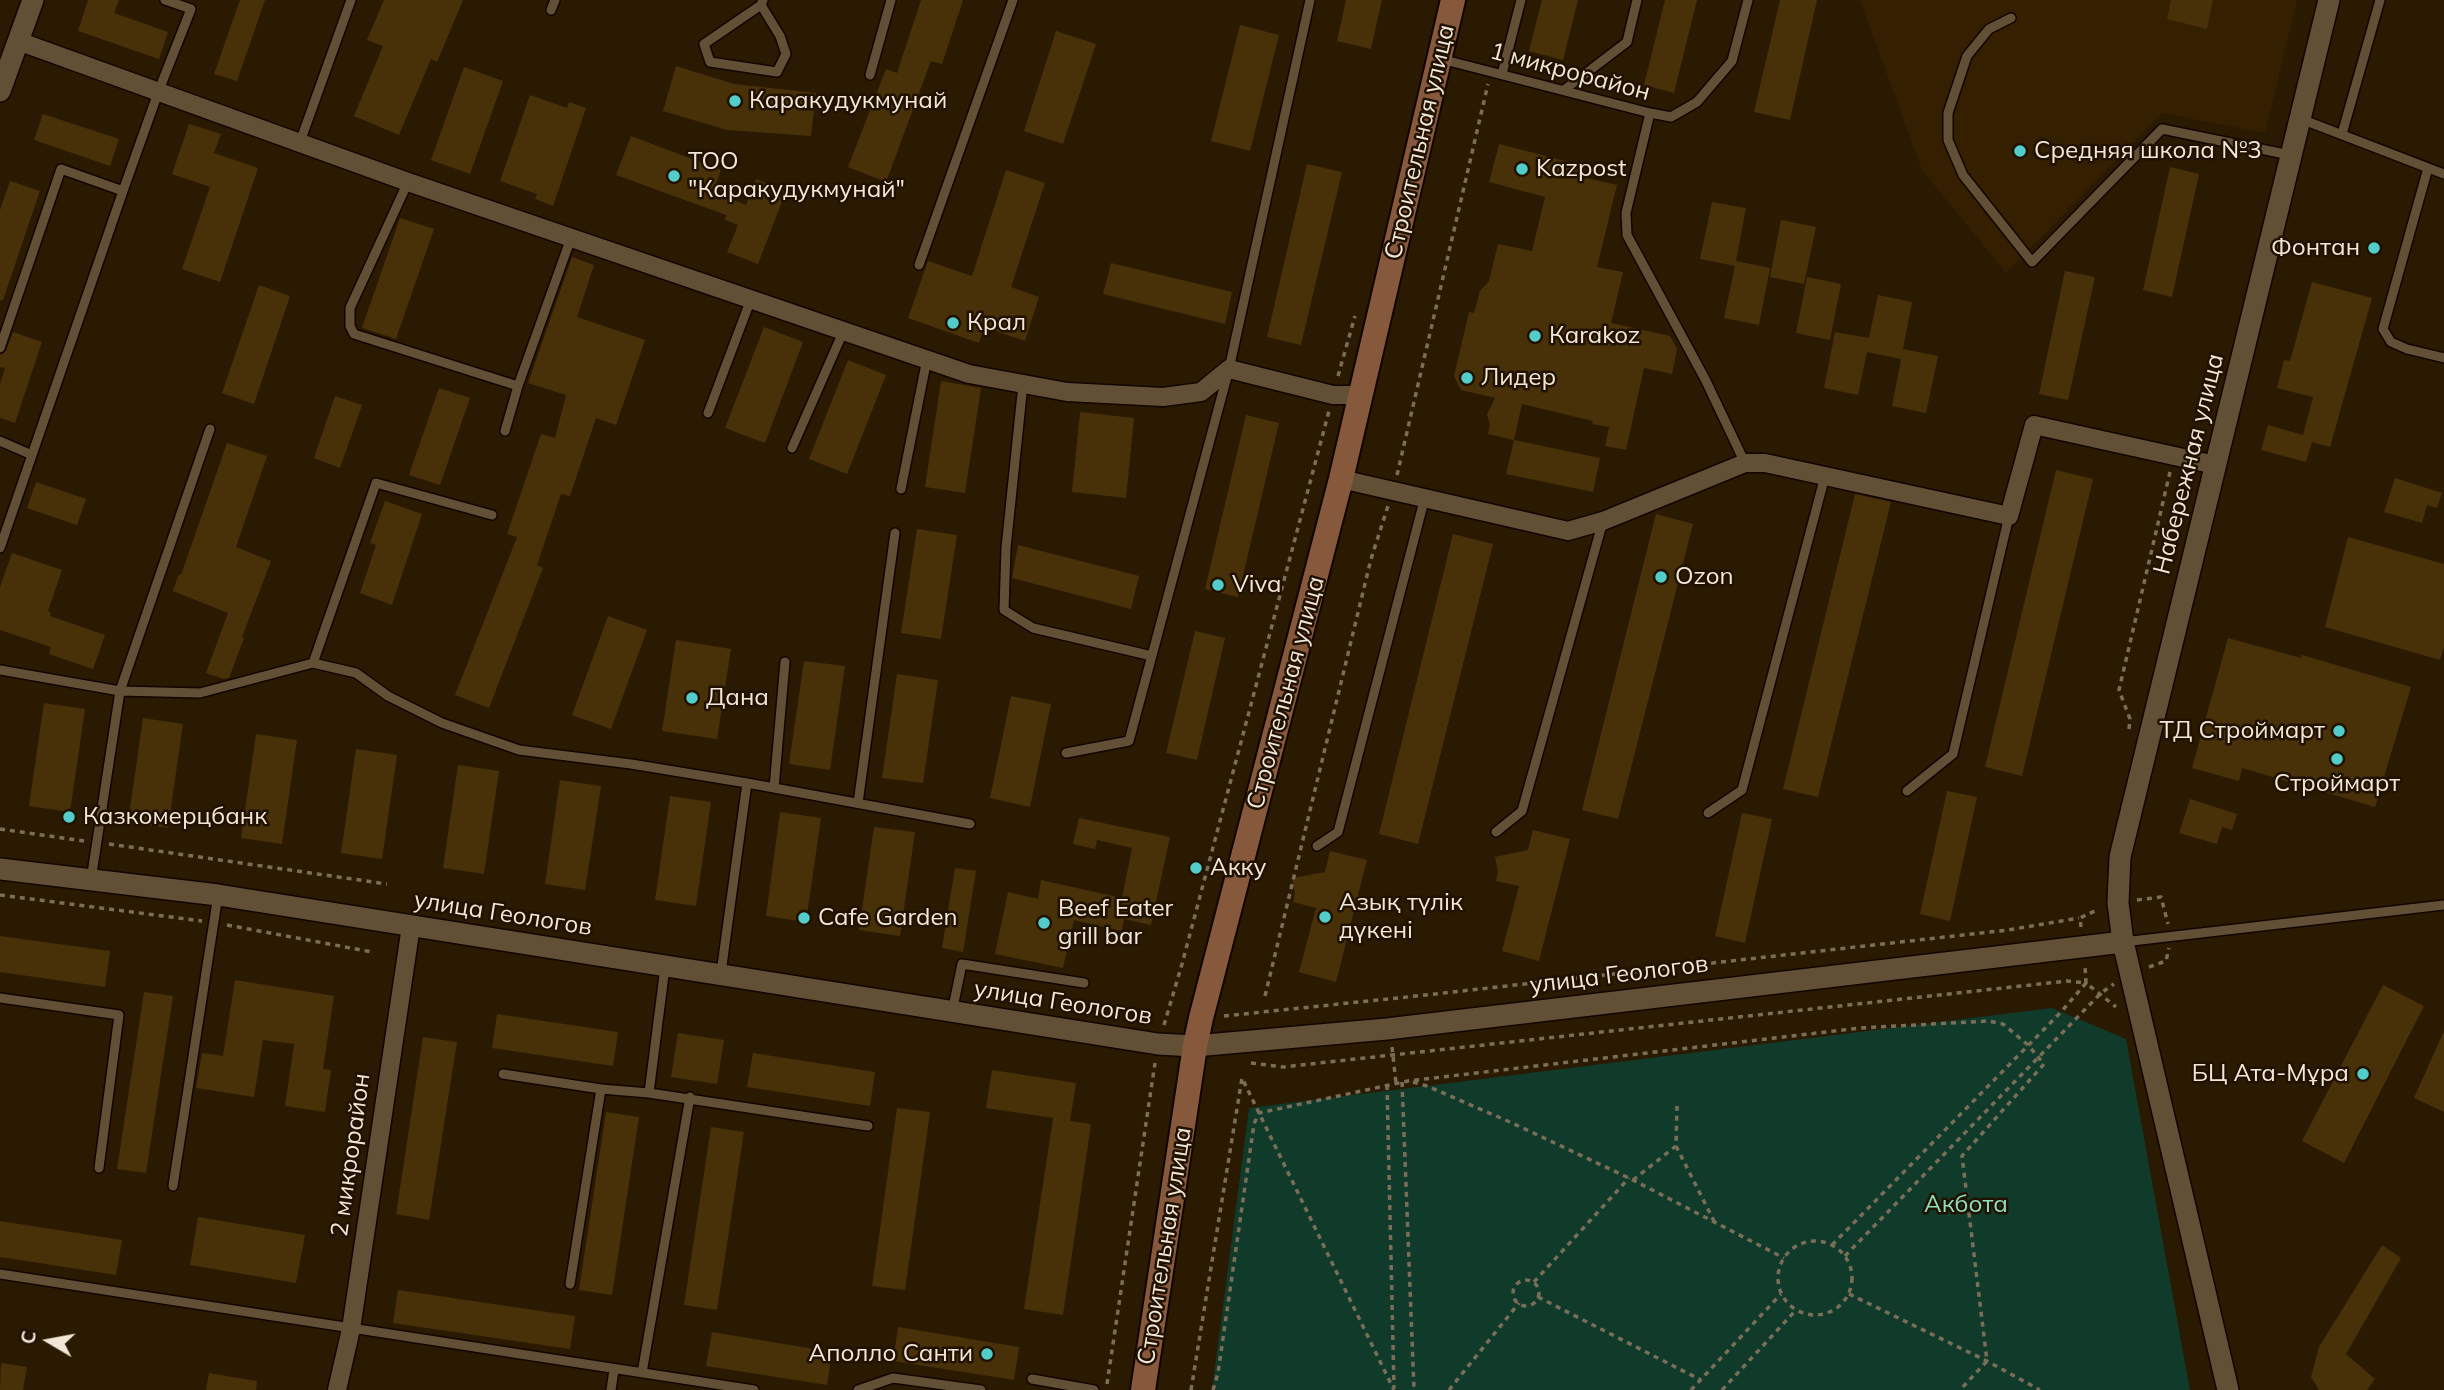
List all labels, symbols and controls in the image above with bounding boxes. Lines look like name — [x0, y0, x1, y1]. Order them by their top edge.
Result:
street label: Строительная улица — [1379, 22, 1461, 262]
street label: 1 микрорайон — [1487, 37, 1653, 107]
place label: Каракудукмунай — [749, 87, 947, 115]
marker: Каракудукмунай — [727, 93, 743, 109]
place label: Средняя школа №3 — [2034, 137, 2262, 165]
marker: Средняя школа №3 — [2012, 143, 2028, 159]
place label: ТОО "Каракудукмунай" — [688, 148, 905, 204]
place label: Kazpost — [1536, 155, 1626, 183]
marker: Kazpost — [1514, 161, 1530, 177]
marker: ТОО "Каракудукмунай" — [666, 168, 682, 184]
place label: Фонтан — [2271, 234, 2360, 262]
marker: Фонтан — [2366, 240, 2382, 256]
place label: Крал — [967, 309, 1026, 337]
marker: Крал — [945, 315, 961, 331]
place label: Кarakoz — [1549, 322, 1640, 350]
marker: Кarakoz — [1527, 328, 1543, 344]
street label: Набережная улица — [2148, 351, 2230, 577]
place label: Лидер — [1481, 364, 1556, 392]
marker: Лидер — [1459, 370, 1475, 386]
place label: Ozon — [1675, 563, 1734, 591]
marker: Ozon — [1653, 569, 1669, 585]
place label: Viva — [1232, 571, 1281, 599]
street label: Строительная улица — [1241, 573, 1331, 813]
marker: Viva — [1210, 577, 1226, 593]
place label: Дана — [706, 684, 769, 712]
marker: Дана — [684, 690, 700, 706]
place label: ТД Строймарт — [2160, 717, 2325, 745]
marker: ТД Строймарт — [2331, 723, 2347, 739]
marker: Строймарт — [2329, 751, 2345, 767]
place label: Строймарт — [2274, 770, 2400, 798]
place label: Казкомерцбанк — [83, 803, 267, 831]
marker: Казкомерцбанк — [61, 809, 77, 825]
place label: Акку — [1210, 854, 1266, 882]
marker: Акку — [1188, 860, 1204, 876]
street label: улица Геологов — [412, 886, 594, 942]
place label: Азық түлік дүкені — [1339, 889, 1463, 945]
place label: Beef Eater grill bar — [1058, 895, 1173, 951]
place label: Cafe Garden — [818, 904, 958, 932]
marker: Азық түлік дүкені — [1317, 909, 1333, 925]
marker: Cafe Garden — [796, 910, 812, 926]
marker: Beef Eater grill bar — [1036, 915, 1052, 931]
street label: улица Геологов — [1528, 950, 1710, 1000]
street label: улица Геологов — [972, 975, 1154, 1031]
place label: БЦ Ата-Мұра — [2192, 1060, 2349, 1088]
marker: БЦ Ата-Мұра — [2355, 1066, 2371, 1082]
street label: 2 микрорайон — [325, 1072, 377, 1238]
street label: Строительная улица — [1132, 1125, 1198, 1367]
park label: Акбота — [1924, 1191, 2008, 1219]
north arrow — [14, 1306, 84, 1376]
text: С — [15, 1329, 41, 1346]
place label: Аполло Санти — [809, 1340, 973, 1368]
marker: Аполло Санти — [979, 1346, 995, 1362]

